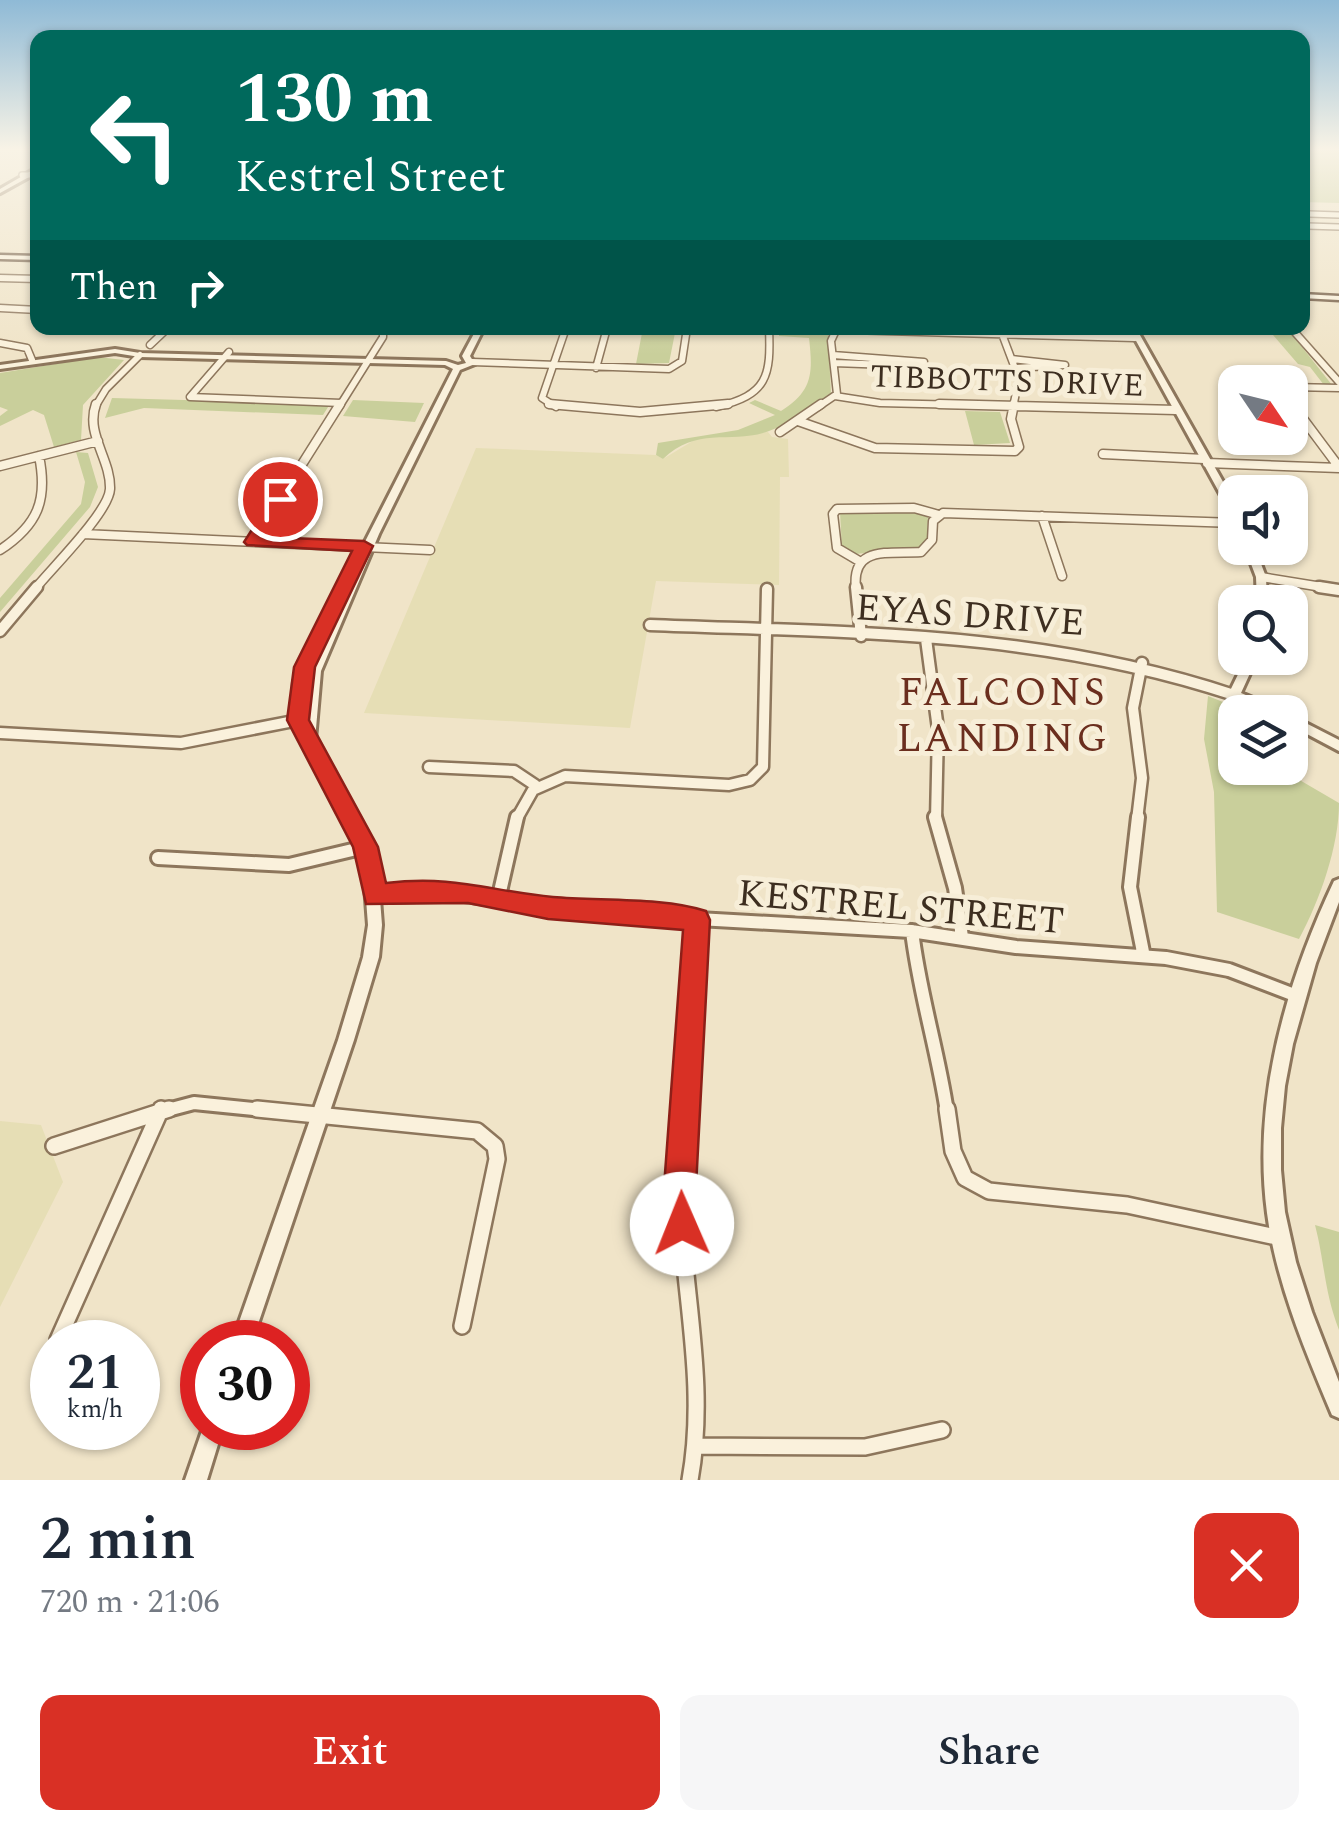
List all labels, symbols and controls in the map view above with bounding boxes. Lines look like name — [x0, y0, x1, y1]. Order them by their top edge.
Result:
text: 130 m — [235, 47, 433, 153]
icon: left — [70, 70, 200, 200]
text: Kestrel Street — [235, 143, 506, 212]
text: Then — [70, 259, 158, 317]
icon: right — [178, 260, 233, 315]
street label: TIBBOTTS DRIVE — [869, 352, 1144, 411]
north arrow — [1218, 365, 1308, 455]
map controls — [1218, 365, 1308, 785]
pin — [238, 457, 323, 542]
icon: arrive — [253, 472, 308, 527]
button: sound — [1218, 475, 1308, 565]
street label: EYAS DRIVE — [854, 579, 1086, 653]
button: search — [1218, 585, 1308, 675]
district label: FALCONS LANDING — [897, 663, 1109, 770]
button: layers — [1218, 695, 1308, 785]
street label: KESTREL STREET — [735, 865, 1066, 951]
position arrow — [630, 1172, 734, 1276]
speed limit sign: 30 — [180, 1320, 310, 1450]
text: 21 — [67, 1335, 123, 1411]
text: km/h — [67, 1391, 123, 1429]
text: 2 min — [40, 1494, 196, 1586]
button: close — [1194, 1513, 1299, 1618]
text: 720 m · 21:06 — [40, 1578, 220, 1627]
button: Exit — [40, 1695, 660, 1810]
button: Share — [680, 1695, 1299, 1810]

